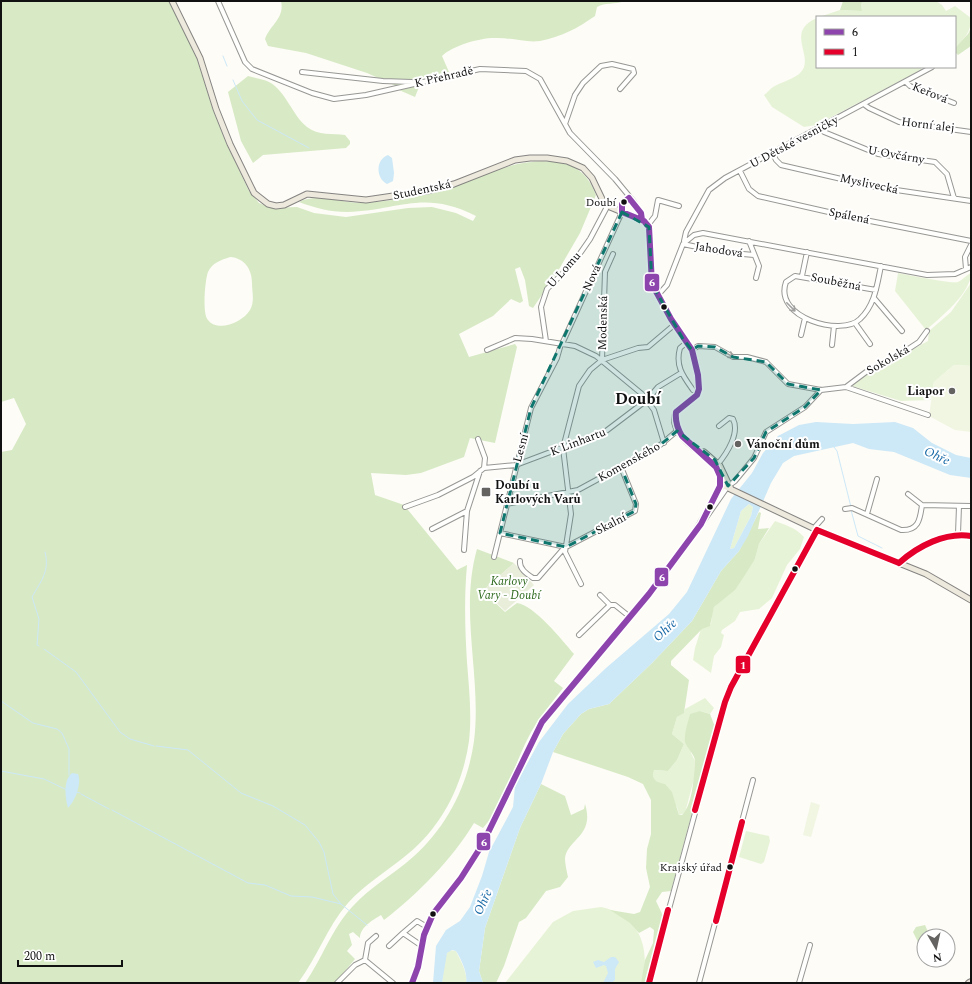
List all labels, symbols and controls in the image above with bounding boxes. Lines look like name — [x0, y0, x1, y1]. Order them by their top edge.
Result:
legend — [816, 16, 956, 68]
text: 6 — [852, 23, 858, 42]
text: 1 — [852, 43, 858, 62]
street label: K Přehradě — [413, 61, 476, 93]
street label: Keřová — [909, 77, 951, 109]
street label: U Dětské vesničky — [746, 110, 843, 173]
street label: Horní alej — [900, 112, 956, 138]
street label: U Ovčárny — [866, 141, 927, 170]
street label: Myslivecká — [838, 169, 900, 199]
street label: Studentská — [391, 175, 453, 205]
place label: Doubí — [586, 194, 617, 211]
marker: Doubí — [619, 197, 629, 207]
street label: Spálená — [827, 202, 871, 230]
street label: Jahodová — [694, 237, 745, 263]
street label: U Lomu — [542, 247, 586, 293]
street label: Nová — [578, 261, 606, 295]
street label: Souběžná — [809, 268, 863, 296]
line badge: 6 — [644, 273, 660, 292]
text: 6 — [649, 274, 655, 291]
street label: Modenská — [593, 295, 613, 351]
unlabelled marker — [659, 302, 669, 312]
one-way arrow — [786, 302, 796, 312]
street label: Sokolská — [863, 340, 913, 380]
one-way arrow — [722, 351, 734, 358]
place label: Liapor — [907, 382, 945, 401]
marker: Liapor — [947, 386, 957, 396]
district label: Doubí — [615, 387, 662, 411]
street label: K Linhartu — [547, 423, 609, 461]
street label: Lesní — [508, 430, 534, 465]
place label: Vánoční dům — [746, 435, 820, 454]
street label: Komenského — [594, 437, 664, 487]
marker: Vánoční dům — [733, 439, 743, 449]
water label: Ohře — [921, 441, 954, 471]
place label: Doubí u Karlových Varů — [495, 476, 581, 509]
marker: Doubí u Karlových Varů — [480, 486, 492, 498]
unlabelled marker — [705, 502, 715, 512]
street label: Skalní — [592, 507, 631, 540]
unlabelled marker — [790, 564, 800, 574]
line badge: 6 — [654, 567, 669, 587]
text: 6 — [659, 569, 665, 586]
park label: Karlovy Vary - Doubí — [477, 572, 542, 605]
water label: Ohře — [648, 613, 682, 646]
line badge: 1 — [735, 655, 751, 674]
text: 1 — [740, 657, 746, 674]
line badge: 6 — [476, 832, 491, 851]
text: 6 — [481, 834, 487, 851]
place label: Krajský úřad — [660, 859, 722, 876]
marker: Krajský úřad — [725, 862, 735, 872]
water label: Ohře — [468, 885, 498, 918]
unlabelled marker — [428, 909, 438, 919]
north arrow — [916, 928, 956, 968]
scale bar — [18, 942, 122, 968]
text: 200 m — [24, 947, 55, 966]
text: N — [932, 948, 943, 966]

